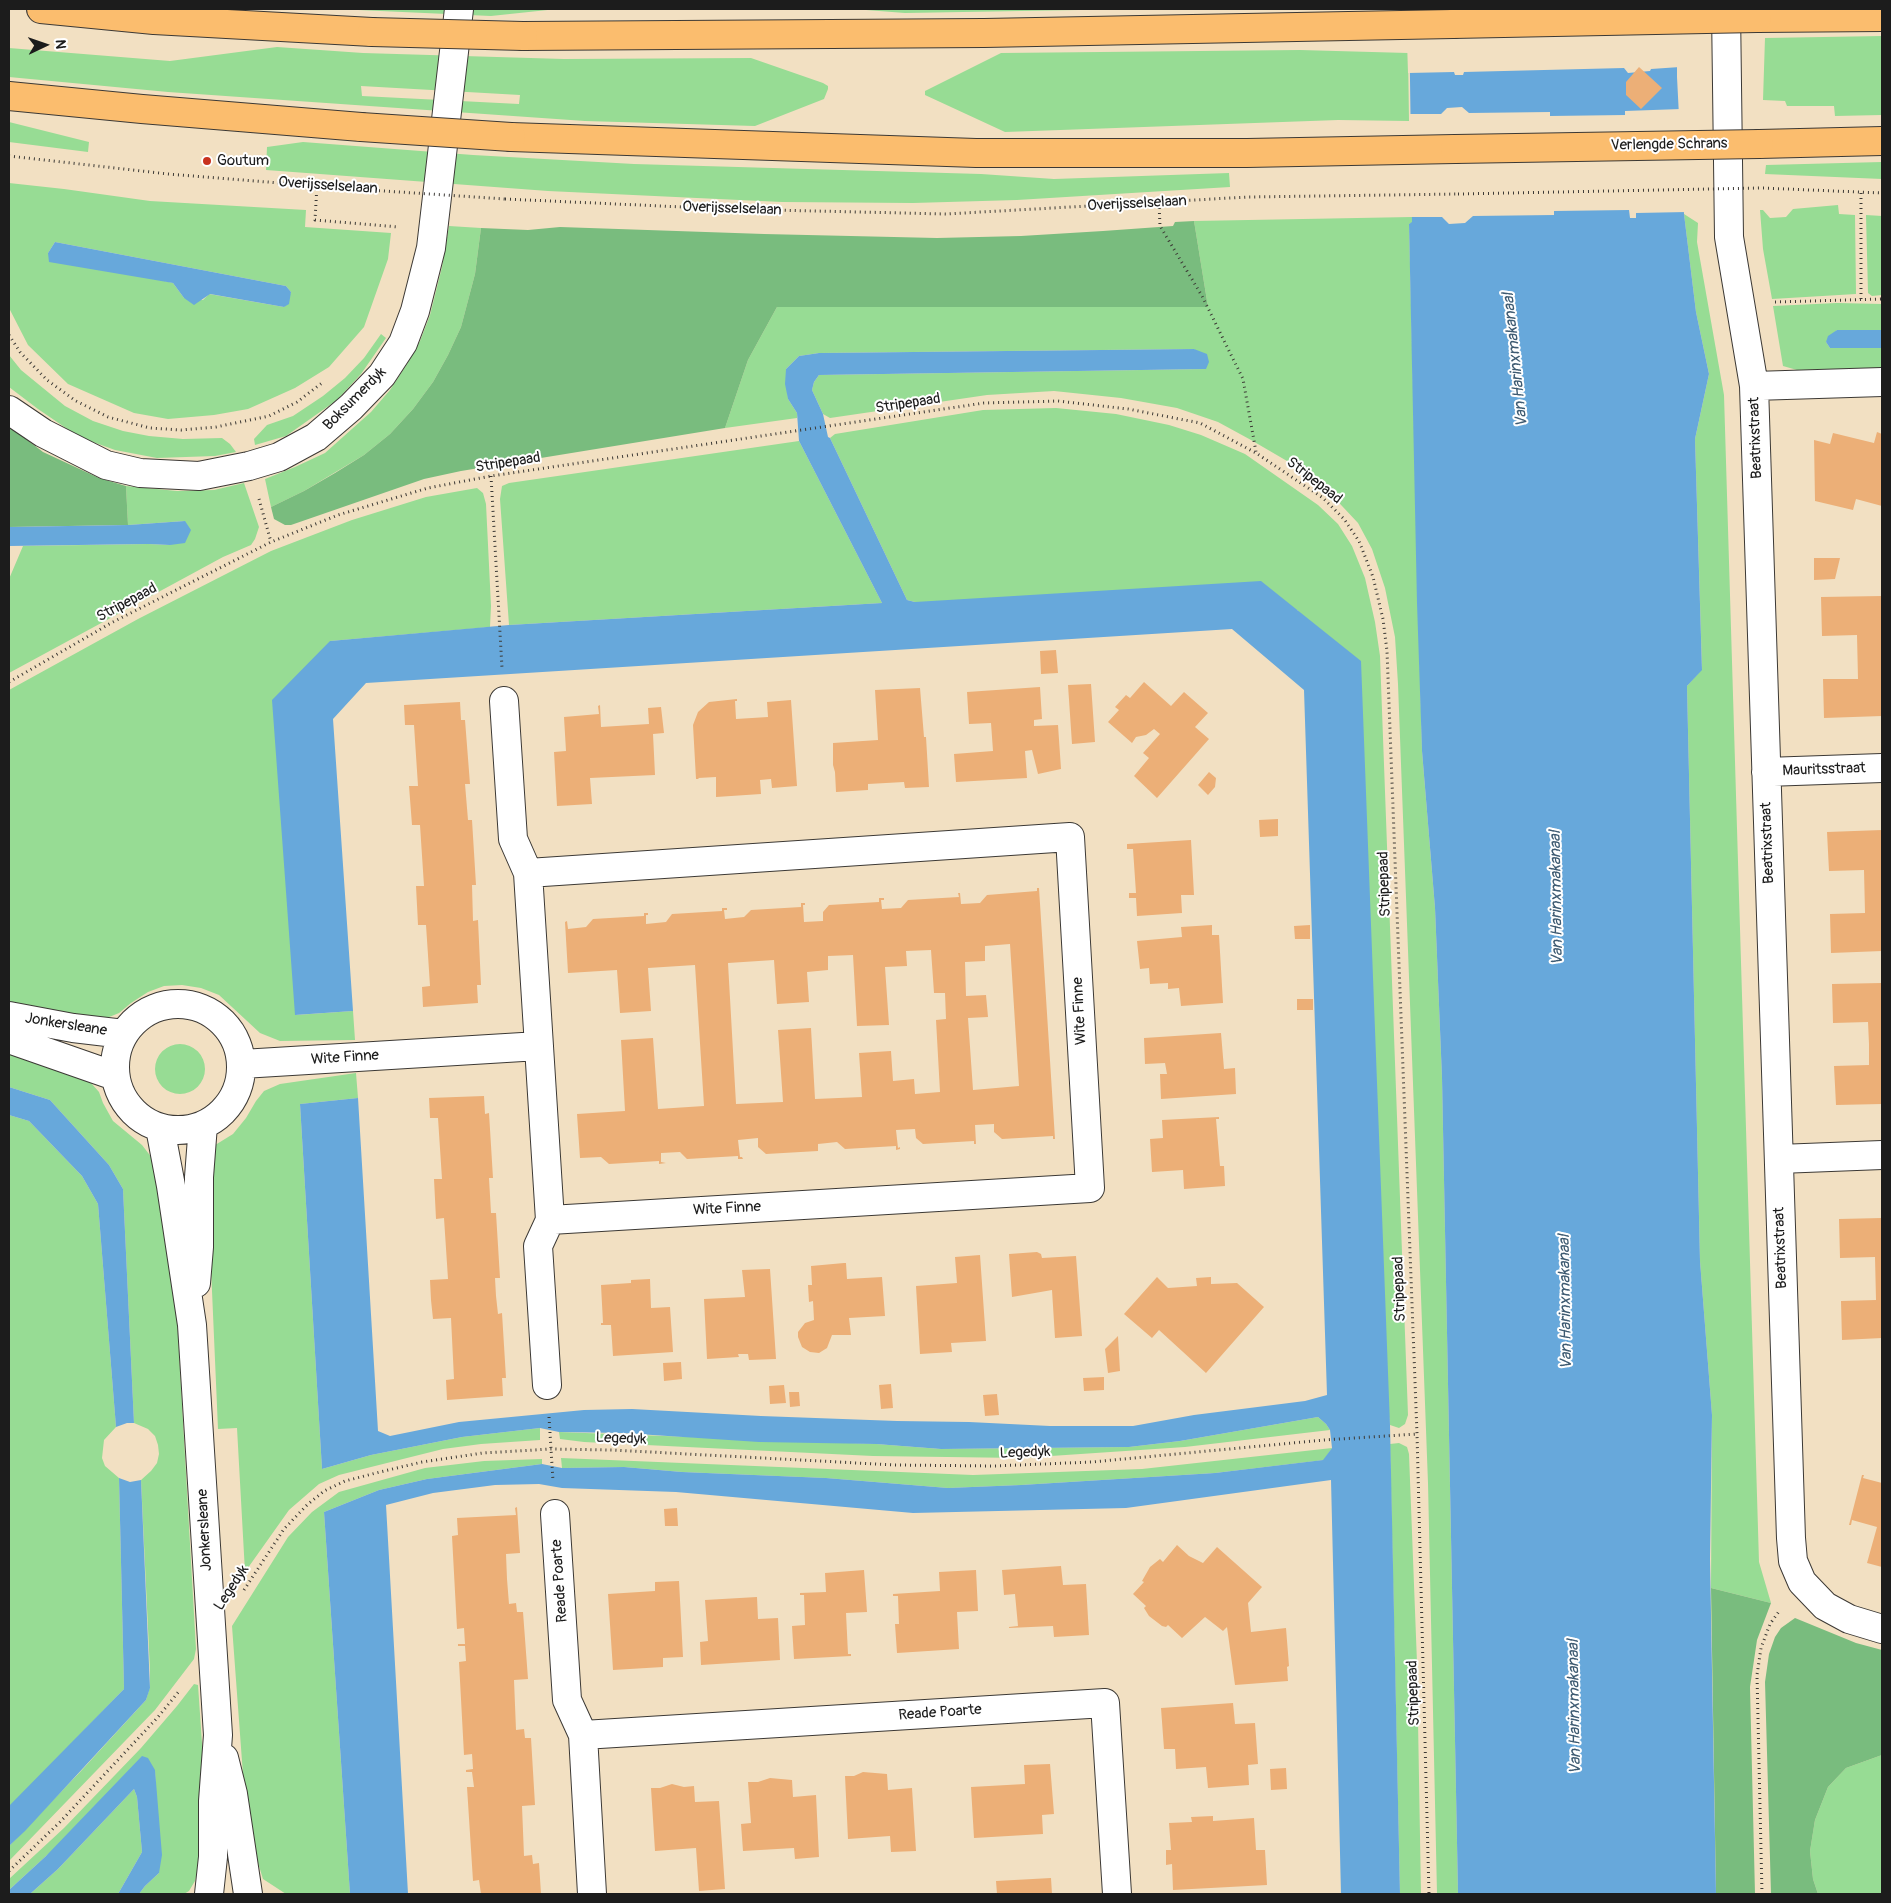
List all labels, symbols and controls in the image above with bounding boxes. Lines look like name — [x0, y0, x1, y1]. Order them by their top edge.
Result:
north arrow — [20, 20, 70, 70]
text: N — [52, 39, 69, 49]
street label: Verlengde Schrans — [1610, 135, 1728, 155]
place label: Goutum — [217, 152, 269, 170]
marker: Goutum — [201, 155, 213, 167]
street label: Overijsselselaan — [278, 174, 378, 198]
street label: Overijsselselaan — [1087, 192, 1187, 216]
street label: Overijsselselaan — [682, 198, 782, 220]
water label: Van Harinxmakanaal — [1499, 292, 1533, 428]
street label: Boksumerdyk — [320, 364, 390, 434]
street label: Stripepaad — [874, 390, 942, 418]
street label: Beatrixstraat — [1746, 397, 1766, 479]
street label: Stripepaad — [474, 449, 542, 477]
street label: Stripepaad — [1283, 454, 1345, 508]
street label: Stripepaad — [94, 580, 160, 626]
street label: Mauritsstraat — [1782, 760, 1866, 780]
street label: Beatrixstraat — [1758, 802, 1778, 884]
water label: Van Harinxmakanaal — [1546, 830, 1568, 966]
street label: Stripepaad — [1375, 851, 1395, 917]
street label: Wite Finne — [1069, 977, 1091, 1045]
street label: Jonkersleane — [24, 1010, 108, 1040]
street label: Wite Finne — [310, 1047, 380, 1069]
street label: Wite Finne — [693, 1198, 761, 1220]
street label: Beatrixstraat — [1771, 1207, 1791, 1289]
water label: Van Harinxmakanaal — [1555, 1234, 1577, 1370]
street label: Stripepaad — [1390, 1256, 1410, 1322]
street label: Legedyk — [595, 1429, 647, 1449]
street label: Legedyk — [999, 1443, 1051, 1463]
street label: Jonkersleane — [194, 1488, 216, 1572]
street label: Reade Poarte — [548, 1539, 572, 1623]
street label: Legedyk — [211, 1562, 253, 1614]
water label: Van Harinxmakanaal — [1564, 1639, 1586, 1775]
street label: Stripepaad — [1404, 1660, 1424, 1726]
street label: Reade Poarte — [898, 1701, 982, 1725]

